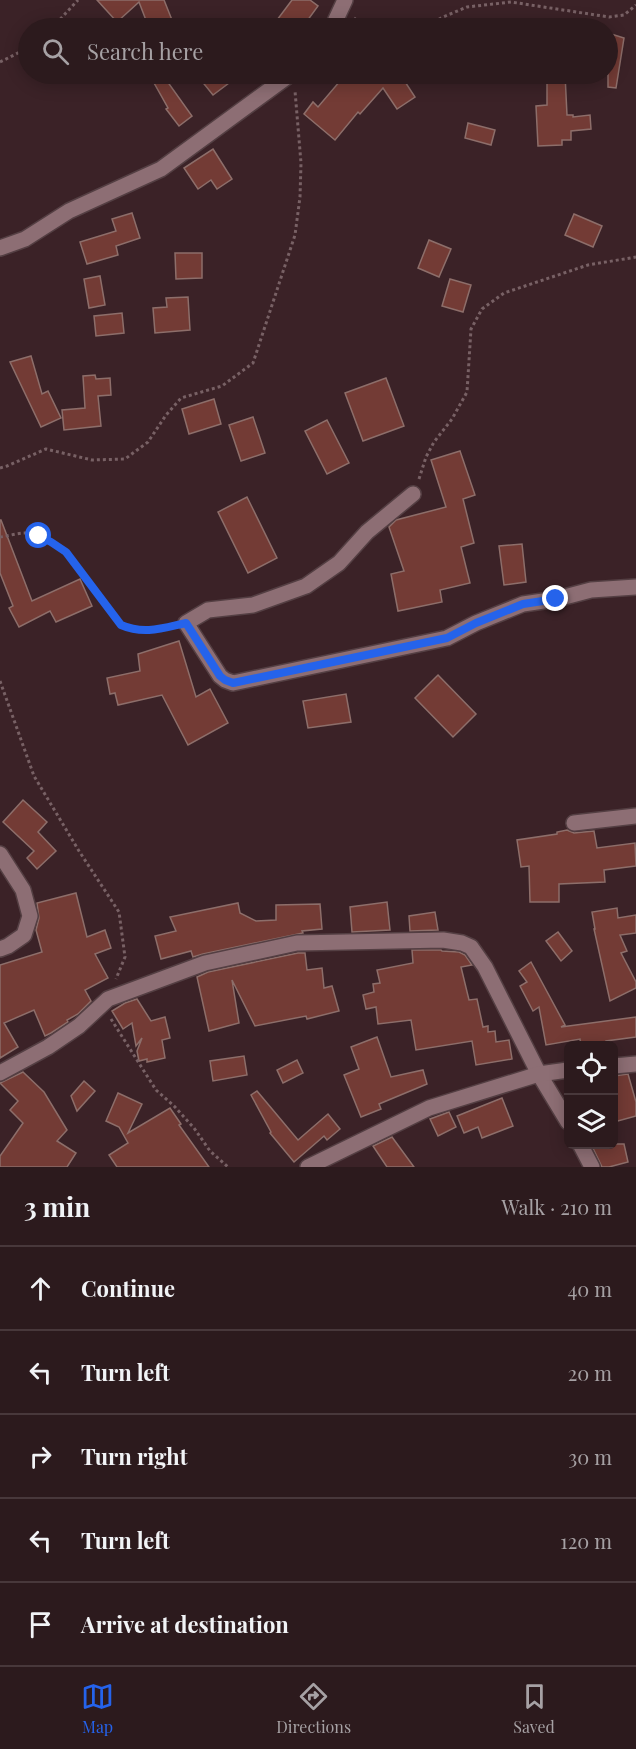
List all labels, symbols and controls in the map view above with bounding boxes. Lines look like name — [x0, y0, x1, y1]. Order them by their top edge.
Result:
search box — [18, 18, 618, 84]
icon: search — [39, 35, 72, 68]
text: Search here — [87, 36, 203, 66]
route start — [25, 522, 51, 548]
route end — [542, 585, 568, 611]
map controls — [564, 1041, 618, 1149]
button: locate — [564, 1041, 618, 1095]
button: layers — [564, 1095, 618, 1149]
text: 3 min — [24, 1189, 90, 1224]
text: Walk · 210 m — [502, 1193, 612, 1220]
icon: ahead — [24, 1272, 57, 1305]
text: Continue — [81, 1273, 175, 1303]
text: 40 m — [567, 1275, 612, 1302]
icon: left — [24, 1356, 57, 1389]
text: Turn left — [81, 1357, 170, 1387]
text: 20 m — [568, 1359, 612, 1386]
icon: right — [24, 1440, 57, 1473]
text: Turn right — [81, 1441, 187, 1471]
text: 30 m — [568, 1443, 612, 1470]
icon: left — [24, 1524, 57, 1557]
text: Turn left — [81, 1525, 170, 1555]
text: 120 m — [560, 1527, 612, 1554]
icon: arrive — [24, 1608, 57, 1641]
text: Arrive at destination — [81, 1609, 289, 1639]
tab: Map — [81, 1680, 114, 1737]
tab: Directions — [276, 1680, 351, 1737]
tab: Saved — [513, 1680, 555, 1737]

